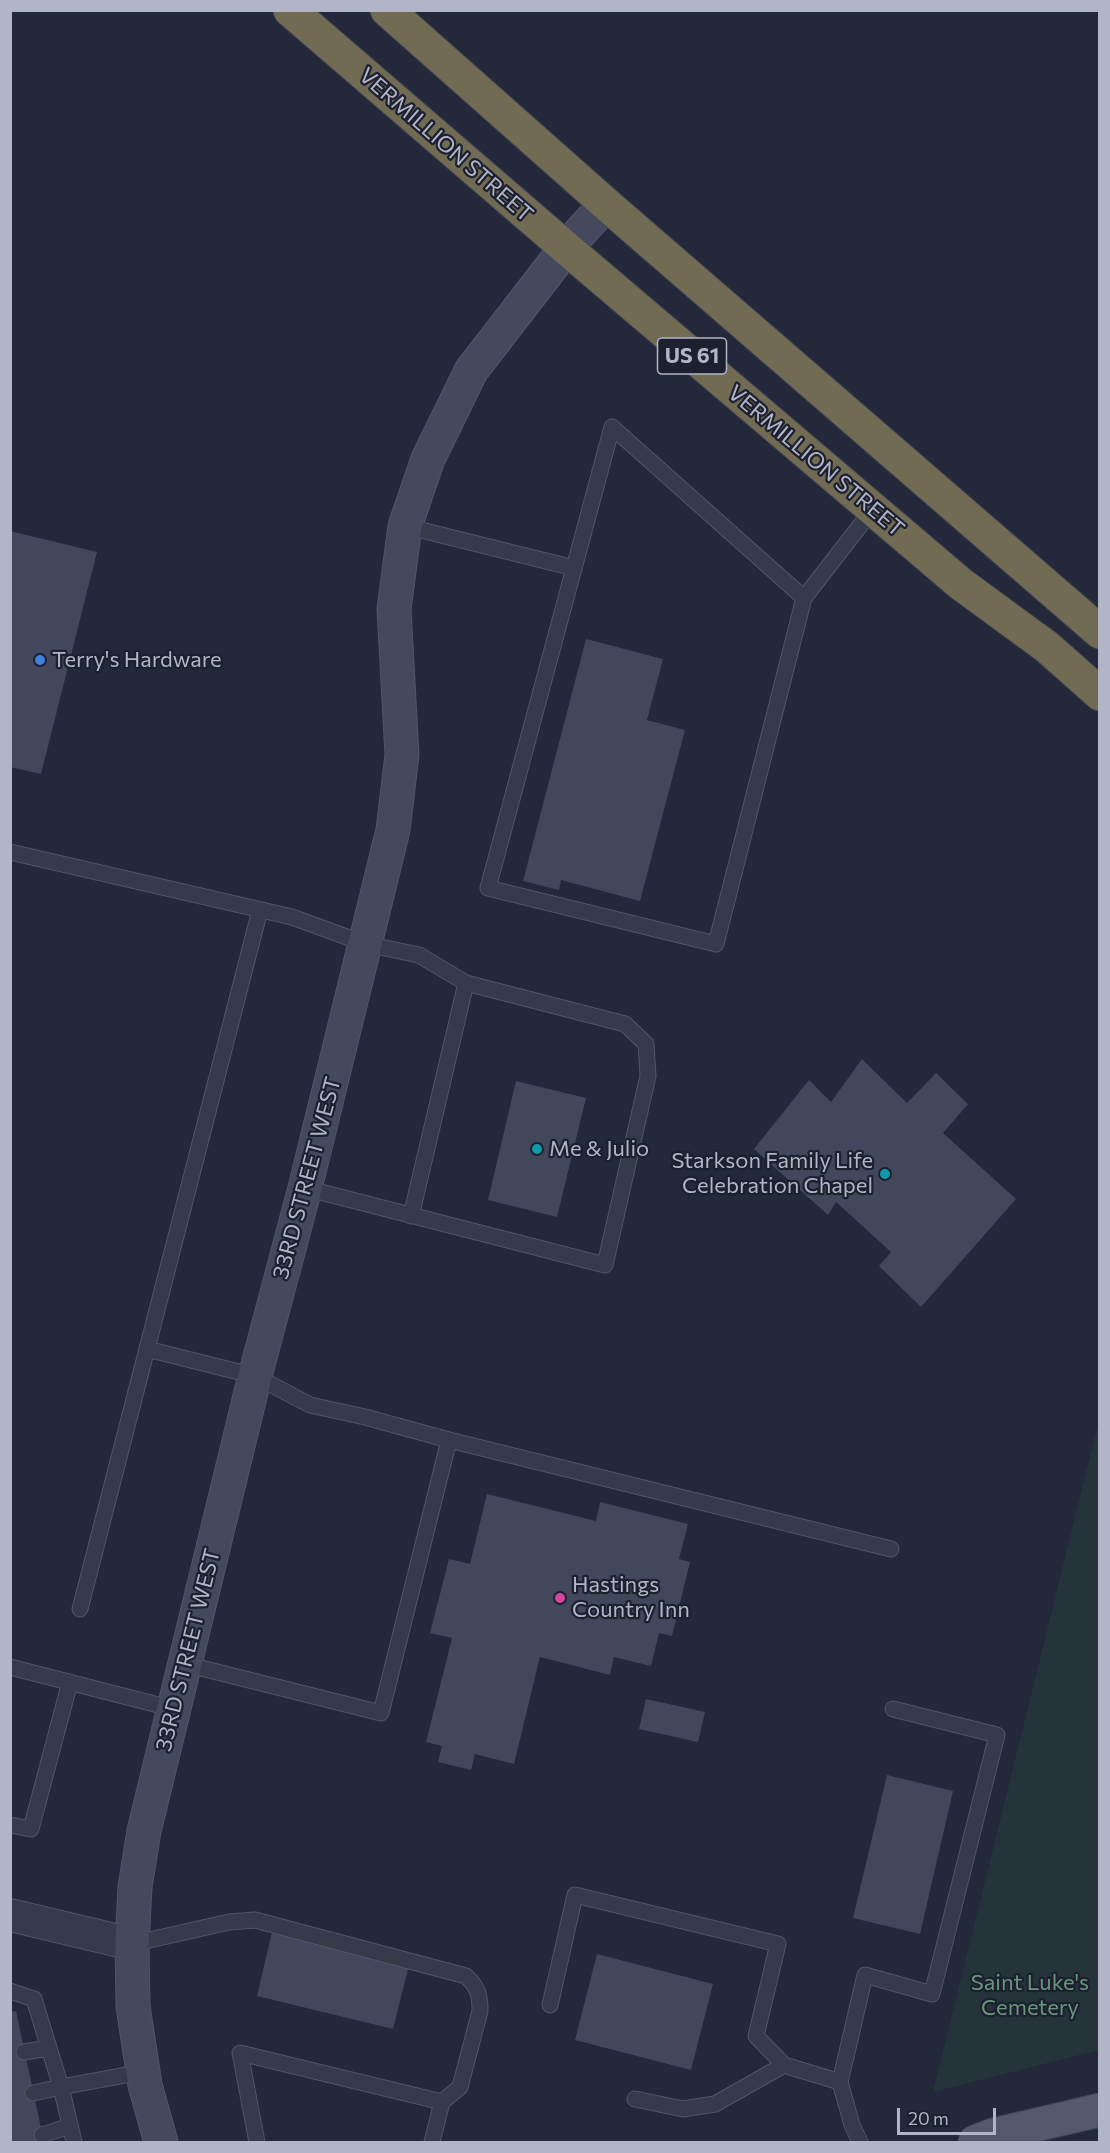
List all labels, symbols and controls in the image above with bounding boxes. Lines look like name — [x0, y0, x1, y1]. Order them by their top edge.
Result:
street label: VERMILLION STREET — [354, 62, 538, 228]
road number: US 61 — [658, 338, 726, 374]
street label: VERMILLION STREET — [723, 380, 909, 542]
place label: Terry's Hardware — [52, 647, 222, 673]
marker: Terry's Hardware — [33, 653, 47, 667]
street label: 33RD STREET WEST — [267, 1074, 347, 1282]
place label: Me & Julio — [549, 1136, 649, 1162]
marker: Me & Julio — [530, 1142, 544, 1156]
place label: Starkson Family Life Celebration Chapel — [671, 1148, 873, 1200]
marker: Starkson Family Life Celebration Chapel — [878, 1167, 892, 1181]
street label: 33RD STREET WEST — [150, 1546, 226, 1754]
place label: Hastings Country Inn — [572, 1572, 690, 1624]
marker: Hastings Country Inn — [553, 1591, 567, 1605]
park label: Saint Luke's Cemetery — [971, 1970, 1089, 2022]
scale bar — [900, 2096, 999, 2134]
text: 20 m — [908, 2107, 949, 2129]

